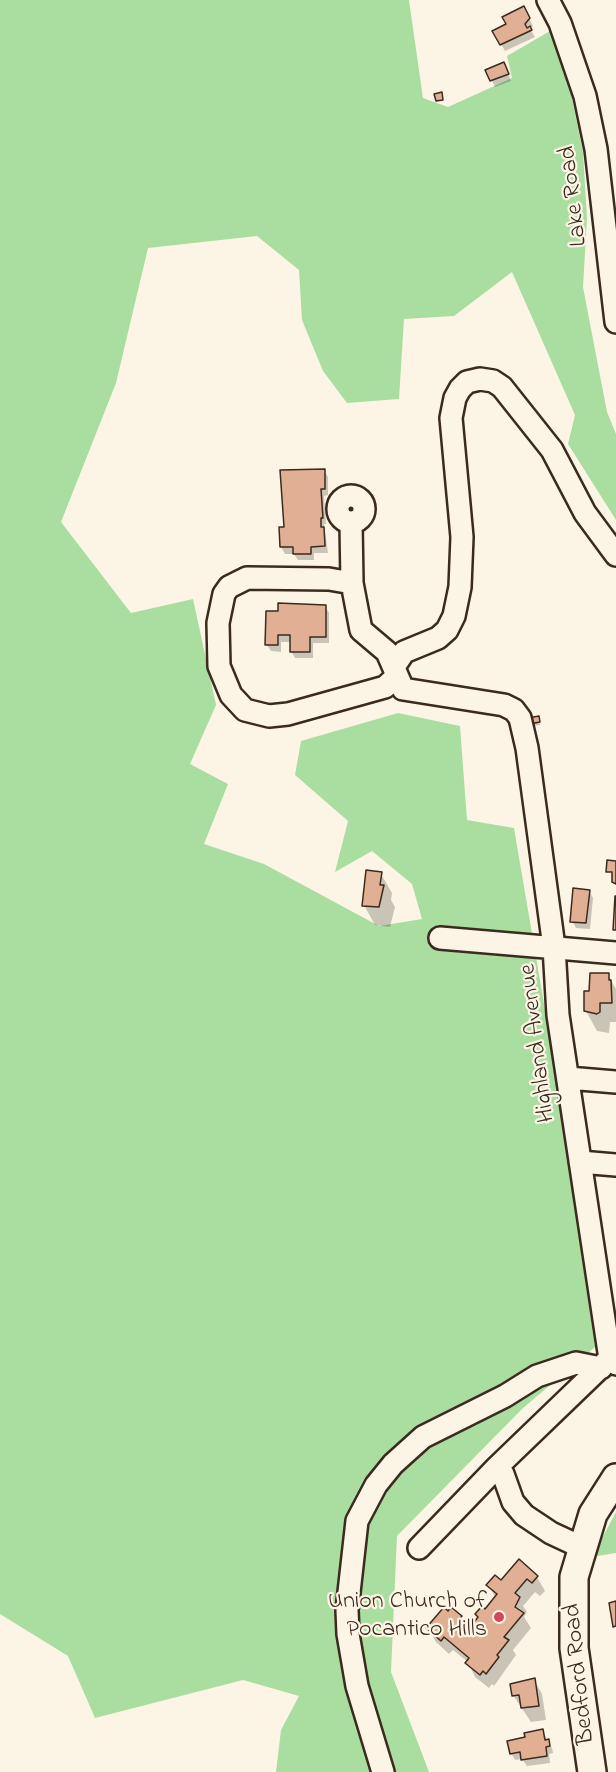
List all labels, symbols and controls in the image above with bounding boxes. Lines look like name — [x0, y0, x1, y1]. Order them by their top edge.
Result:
street label: Lake Road — [555, 144, 595, 248]
street label: Highland Avenue — [515, 962, 563, 1124]
place label: Union Church of Pocantico Hills — [328, 1589, 487, 1645]
street label: Bedford Road — [559, 1602, 603, 1746]
marker: Union Church of Pocantico Hills — [492, 1610, 506, 1624]

